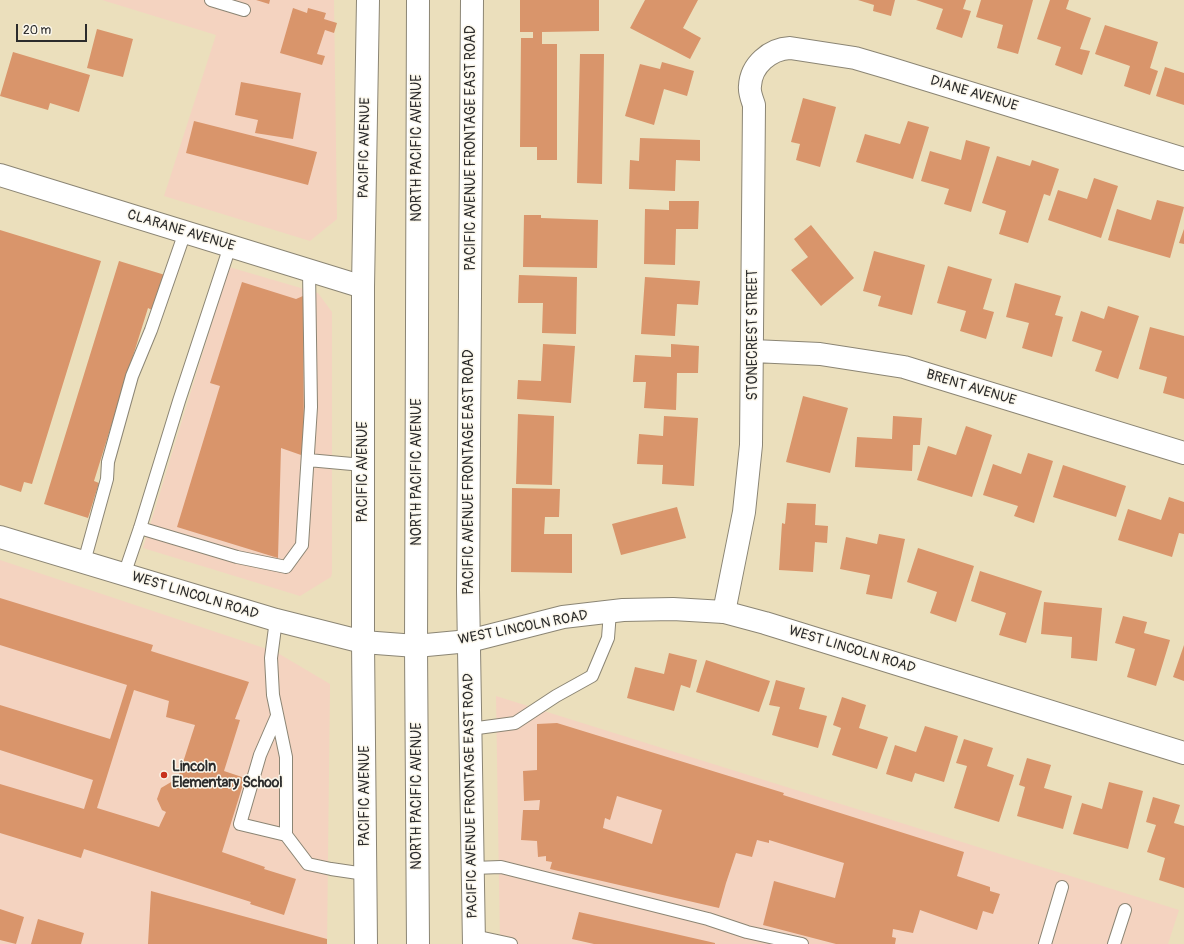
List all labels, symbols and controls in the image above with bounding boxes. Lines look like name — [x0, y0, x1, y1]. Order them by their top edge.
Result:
scale bar — [18, 16, 89, 42]
text: 20 m — [23, 23, 51, 38]
street label: PACIFIC AVENUE FRONTAGE EAST ROAD — [463, 25, 479, 271]
street label: DIANE AVENUE — [928, 73, 1020, 115]
street label: NORTH PACIFIC AVENUE — [409, 74, 425, 222]
street label: PACIFIC AVENUE — [356, 97, 374, 199]
street label: CLARANE AVENUE — [125, 207, 237, 255]
street label: STONECREST STREET — [745, 270, 761, 400]
street label: PACIFIC AVENUE FRONTAGE EAST ROAD — [461, 349, 477, 595]
street label: BRENT AVENUE — [924, 366, 1018, 410]
street label: NORTH PACIFIC AVENUE — [409, 398, 425, 546]
street label: PACIFIC AVENUE — [355, 421, 371, 523]
street label: WEST LINCOLN ROAD — [130, 569, 260, 623]
street label: WEST LINCOLN ROAD — [457, 607, 589, 649]
street label: WEST LINCOLN ROAD — [787, 623, 917, 677]
street label: PACIFIC AVENUE FRONTAGE EAST ROAD — [460, 673, 482, 919]
street label: NORTH PACIFIC AVENUE — [409, 722, 425, 870]
street label: PACIFIC AVENUE — [357, 745, 373, 847]
place label: Lincoln Elementary School — [172, 759, 283, 792]
marker: Lincoln Elementary School — [159, 770, 169, 780]

